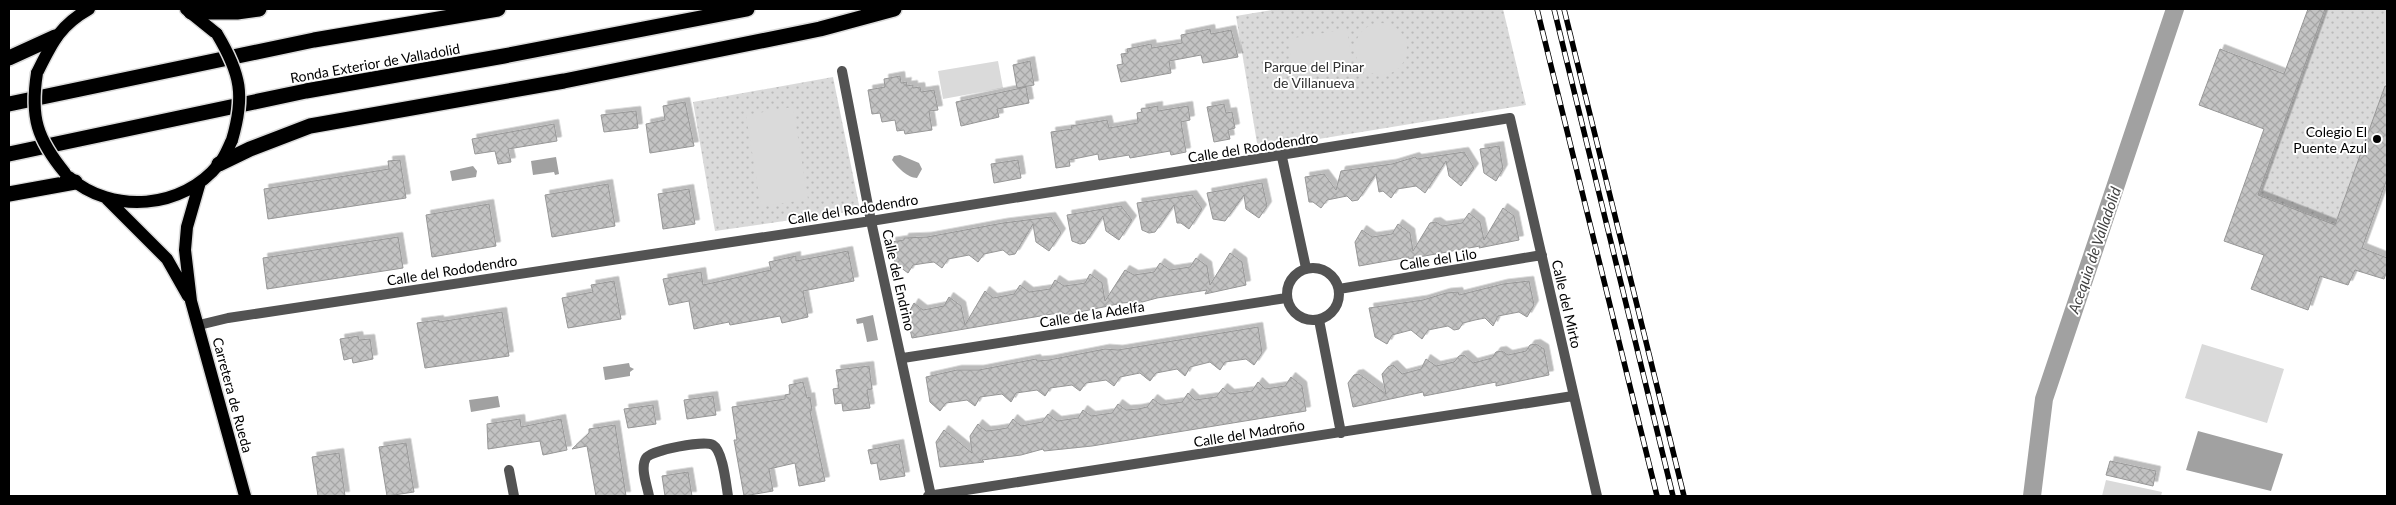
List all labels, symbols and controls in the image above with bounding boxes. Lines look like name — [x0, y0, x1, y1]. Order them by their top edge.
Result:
street label: Ronda Exterior de Valladolid — [289, 40, 461, 86]
park label: Parque del Pinar de Villanueva — [1264, 58, 1364, 91]
place label: Colegio El Puente Azul — [2293, 123, 2367, 156]
street label: Calle del Rododendro — [1187, 128, 1319, 166]
marker: Colegio El Puente Azul — [2371, 133, 2383, 145]
water label: Acequia de Valladolid — [2064, 184, 2124, 316]
street label: Calle del Rododendro — [787, 190, 919, 228]
street label: Calle del Endrino — [879, 228, 919, 333]
street label: Calle del Lilo — [1398, 245, 1478, 273]
street label: Calle del Rododendro — [386, 251, 518, 289]
street label: Calle del Mirto — [1549, 258, 1585, 350]
street label: Calle de la Adelfa — [1038, 297, 1146, 331]
street label: Carretera de Rueda — [209, 335, 257, 455]
street label: Calle del Madroño — [1192, 416, 1306, 450]

